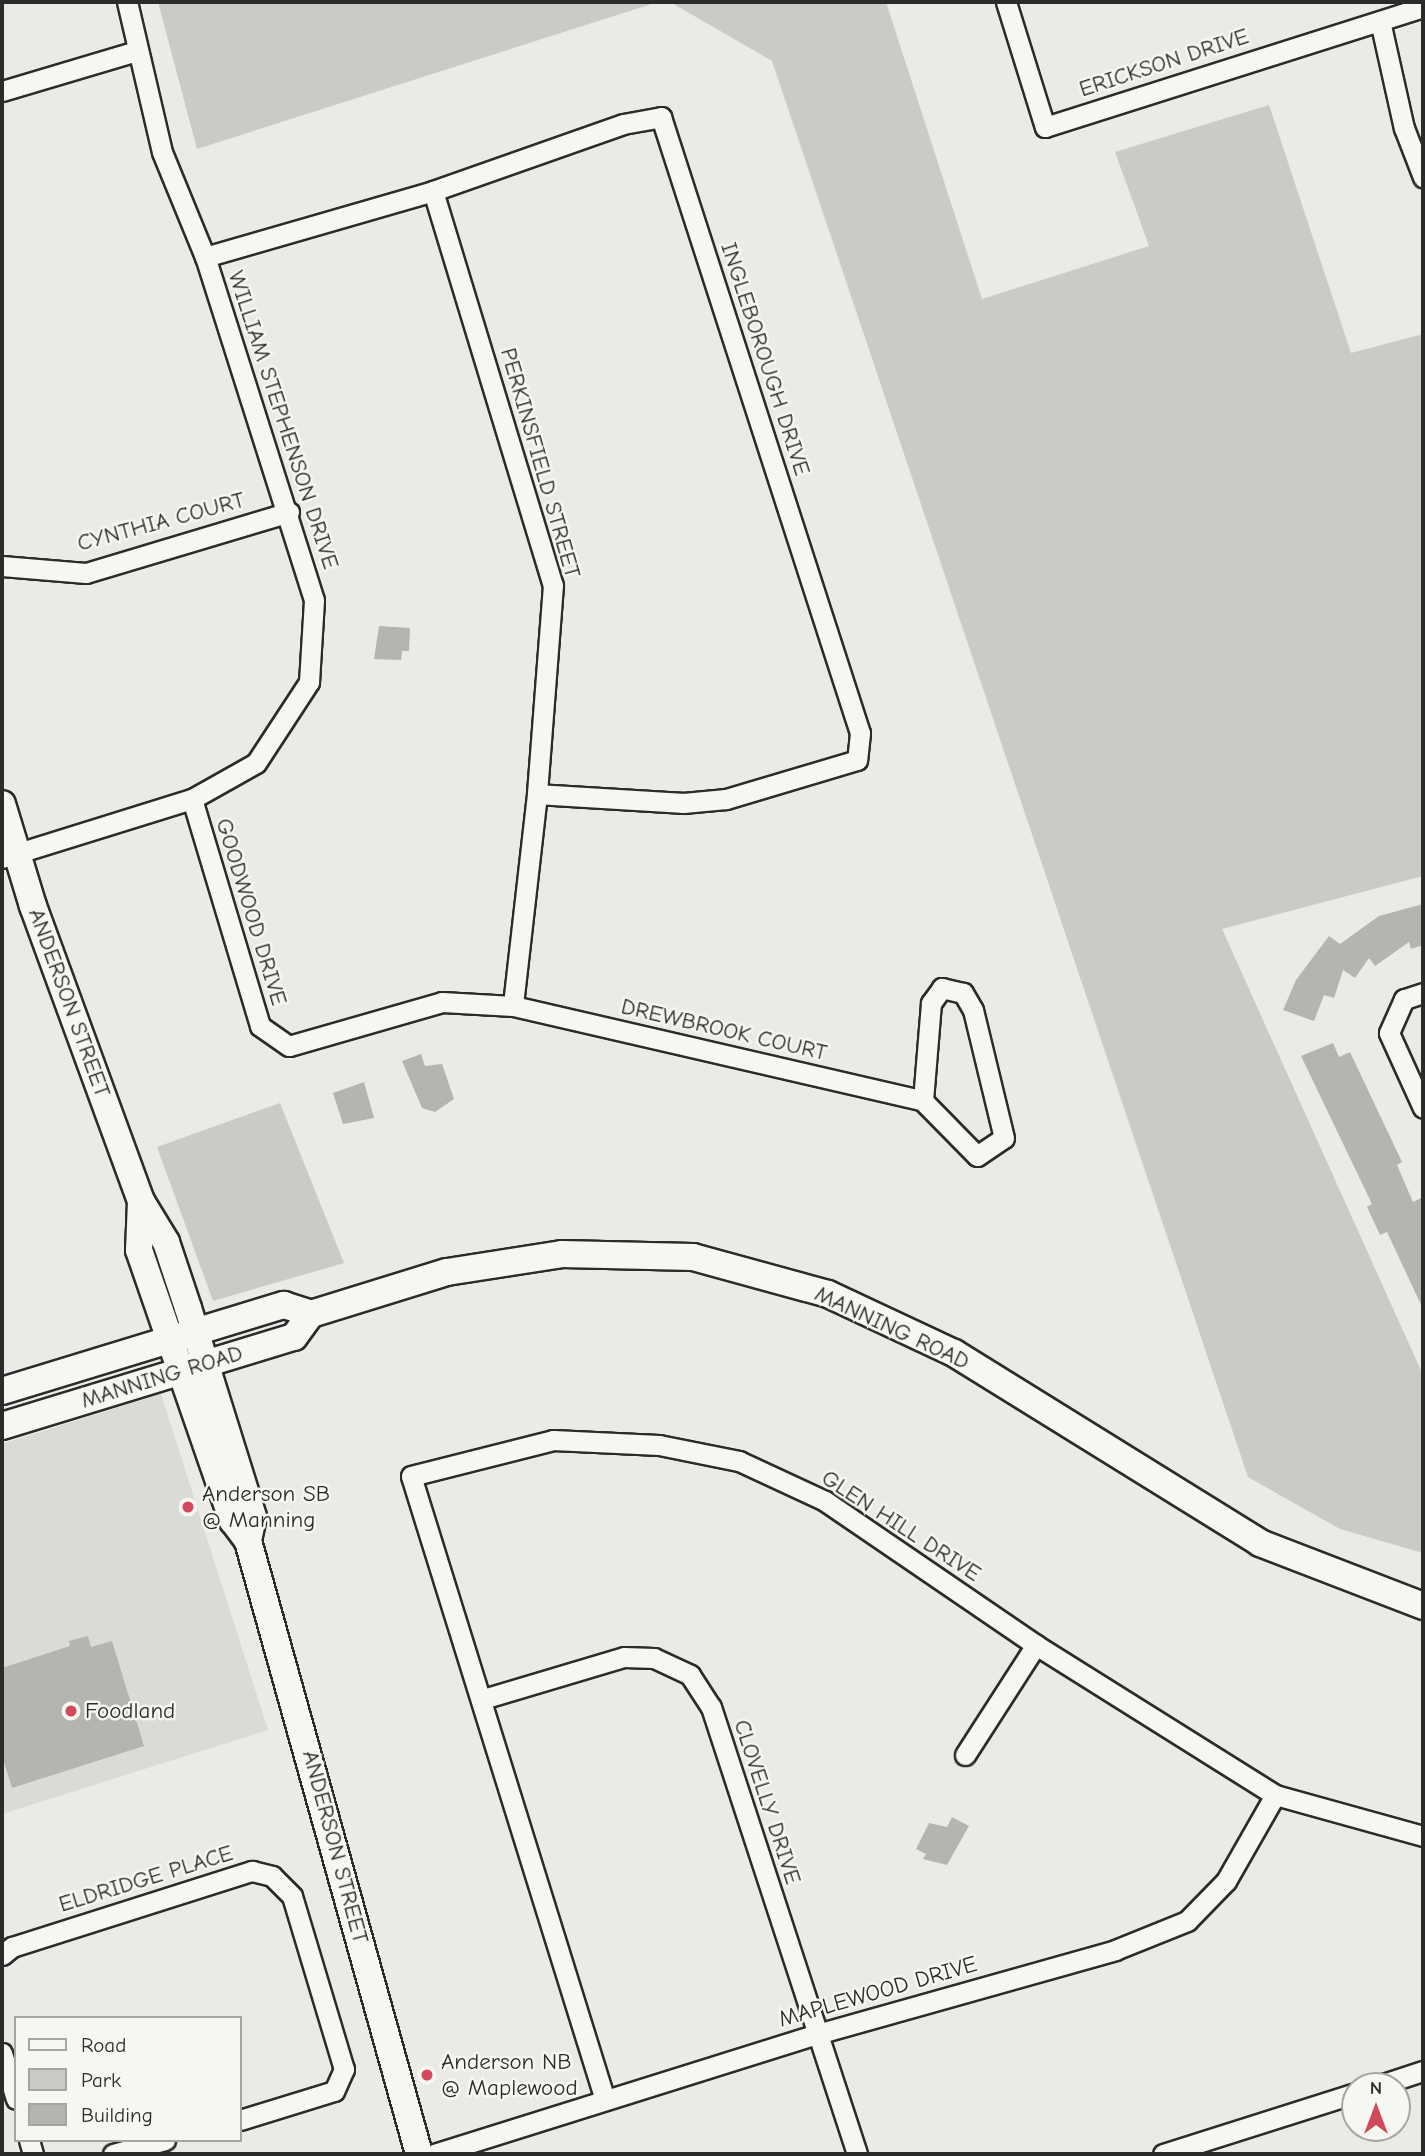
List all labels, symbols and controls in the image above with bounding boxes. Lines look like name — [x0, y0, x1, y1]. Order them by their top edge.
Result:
street label: ERICKSON DRIVE — [1076, 23, 1252, 103]
street label: INGLEBOROUGH DRIVE — [714, 239, 816, 479]
street label: WILLIAM STEPHENSON DRIVE — [222, 267, 344, 573]
street label: PERKINSFIELD STREET — [494, 345, 586, 581]
street label: CYNTHIA COURT — [74, 486, 248, 558]
street label: GOODWOOD DRIVE — [209, 815, 293, 1009]
street label: ANDERSON STREET — [22, 905, 116, 1101]
street label: DREWBROOK COURT — [618, 993, 830, 1067]
street label: MANNING ROAD — [810, 1280, 974, 1376]
street label: MANNING ROAD — [78, 1339, 246, 1415]
street label: GLEN HILL DRIVE — [816, 1464, 986, 1588]
place label: Anderson SB @ Manning — [202, 1480, 330, 1534]
marker: Anderson SB @ Manning — [180, 1499, 196, 1515]
place label: Foodland — [85, 1697, 175, 1725]
marker: Foodland — [63, 1703, 79, 1719]
street label: CLOVELLY DRIVE — [727, 1716, 807, 1888]
street label: ANDERSON STREET — [296, 1747, 374, 1947]
street label: ELDRIDGE PLACE — [56, 1839, 236, 1919]
street label: MAPLEWOOD DRIVE — [776, 1950, 980, 2034]
legend — [14, 2016, 242, 2142]
text: Road — [81, 2033, 126, 2057]
place label: Anderson NB @ Maplewood — [441, 2048, 578, 2102]
marker: Anderson NB @ Maplewood — [419, 2067, 435, 2083]
text: Park — [81, 2068, 121, 2092]
north arrow — [1341, 2072, 1411, 2142]
text: N — [1370, 2077, 1382, 2099]
text: Building — [81, 2103, 153, 2127]

